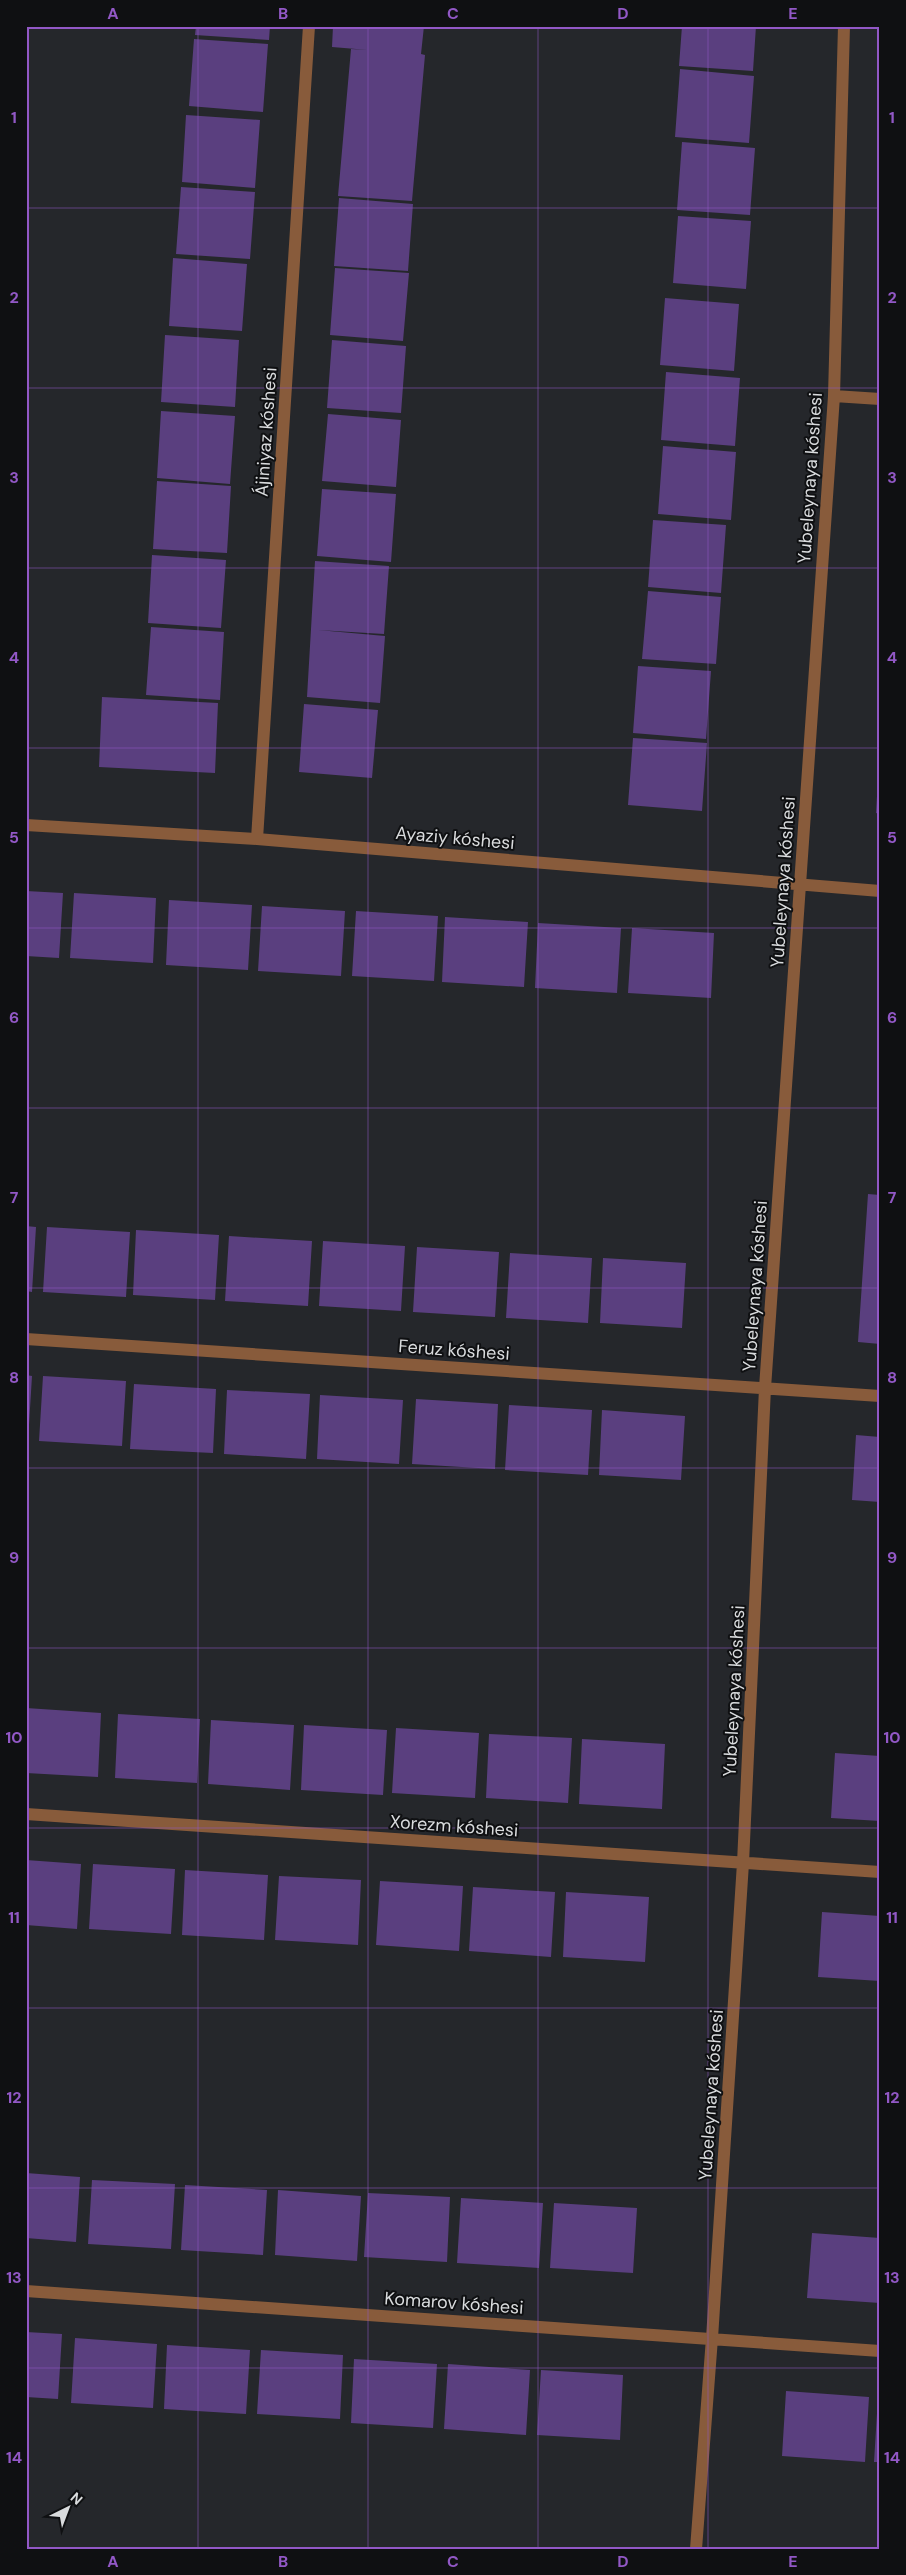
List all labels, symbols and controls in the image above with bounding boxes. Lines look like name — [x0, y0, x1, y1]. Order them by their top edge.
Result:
text: A — [107, 3, 119, 24]
text: B — [278, 3, 288, 24]
text: C — [447, 3, 459, 24]
text: D — [617, 3, 629, 24]
text: E — [788, 3, 798, 24]
text: 1 — [11, 107, 17, 128]
text: 1 — [889, 107, 895, 128]
text: 2 — [9, 287, 19, 308]
text: 2 — [887, 287, 897, 308]
street label: Ájiniyaz kóshesi — [250, 367, 282, 497]
street label: Yubeleynaya kóshesi — [792, 392, 828, 564]
text: 3 — [9, 467, 19, 488]
text: 3 — [887, 467, 897, 488]
text: 4 — [9, 647, 19, 668]
text: 4 — [887, 647, 897, 668]
street label: Yubeleynaya kóshesi — [765, 796, 801, 968]
street label: Ayaziy kóshesi — [394, 821, 516, 855]
text: 5 — [9, 827, 19, 848]
text: 5 — [887, 827, 897, 848]
text: 6 — [9, 1007, 19, 1028]
text: 6 — [887, 1007, 897, 1028]
text: 7 — [10, 1187, 19, 1208]
text: 7 — [888, 1187, 897, 1208]
street label: Yubeleynaya kóshesi — [737, 1200, 773, 1372]
street label: Feruz kóshesi — [398, 1334, 510, 1366]
text: 8 — [9, 1367, 19, 1388]
text: 8 — [887, 1367, 897, 1388]
text: 9 — [9, 1547, 19, 1568]
text: 9 — [887, 1547, 897, 1568]
street label: Yubeleynaya kóshesi — [718, 1605, 750, 1777]
text: 10 — [5, 1727, 23, 1748]
text: 10 — [883, 1727, 901, 1748]
street label: Xorezm kóshesi — [389, 1810, 519, 1842]
text: 11 — [8, 1907, 20, 1928]
text: 11 — [886, 1907, 898, 1928]
street label: Yubeleynaya kóshesi — [693, 2009, 729, 2181]
text: 12 — [6, 2087, 22, 2108]
text: 12 — [884, 2087, 900, 2108]
text: 13 — [6, 2267, 22, 2288]
text: 13 — [884, 2267, 900, 2288]
street label: Komarov kóshesi — [384, 2286, 524, 2320]
text: 14 — [6, 2447, 22, 2468]
text: 14 — [884, 2447, 900, 2468]
north arrow — [42, 2482, 92, 2532]
text: N — [67, 2488, 87, 2508]
text: A — [107, 2551, 119, 2572]
text: B — [278, 2551, 288, 2572]
text: C — [447, 2551, 459, 2572]
text: D — [617, 2551, 629, 2572]
text: E — [788, 2551, 798, 2572]

